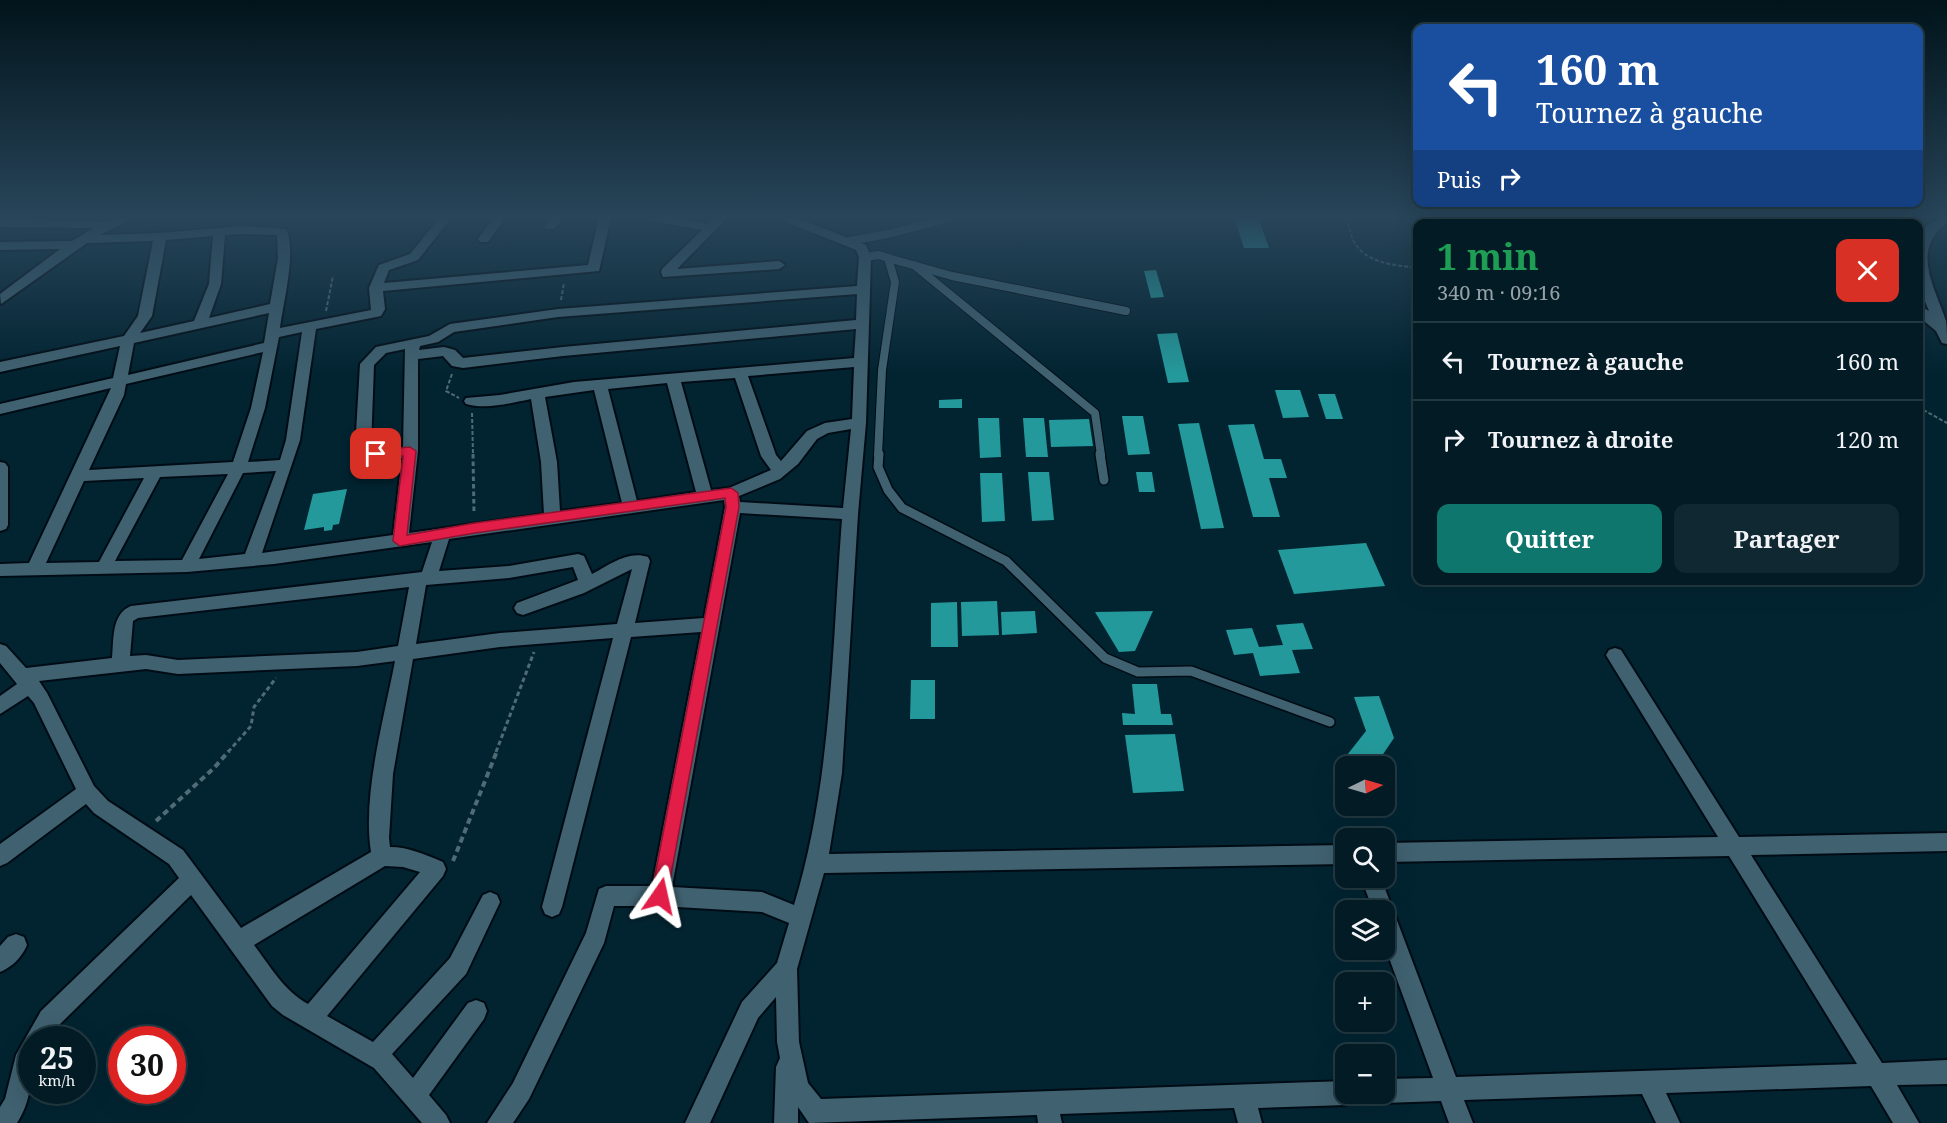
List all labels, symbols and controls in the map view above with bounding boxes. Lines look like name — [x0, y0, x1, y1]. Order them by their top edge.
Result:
text: 160 m — [1536, 40, 1660, 97]
icon: left — [1437, 48, 1515, 126]
text: Tournez à gauche — [1536, 94, 1763, 131]
icon: right — [1493, 162, 1526, 195]
text: Puis — [1437, 164, 1481, 194]
text: 1 min — [1437, 232, 1539, 281]
button: close — [1836, 239, 1899, 302]
text: 340 m · 09:16 — [1437, 279, 1560, 306]
icon: left — [1437, 345, 1470, 378]
text: Tournez à gauche — [1488, 346, 1684, 376]
text: 160 m — [1836, 346, 1899, 376]
icon: right — [1437, 423, 1470, 456]
text: Tournez à droite — [1488, 424, 1673, 454]
text: 120 m — [1836, 424, 1899, 454]
pin — [350, 428, 401, 479]
icon: arrive — [359, 437, 392, 470]
button: Quitter — [1437, 504, 1662, 573]
button: Partager — [1674, 504, 1899, 573]
north arrow — [1335, 756, 1395, 816]
map controls — [1335, 756, 1395, 1104]
button: search — [1335, 828, 1395, 888]
position arrow — [628, 864, 692, 928]
button: layers — [1335, 900, 1395, 960]
button: + — [1335, 972, 1395, 1032]
speed limit sign: 30 — [108, 1026, 186, 1104]
text: 25 — [40, 1037, 74, 1078]
button: − — [1335, 1044, 1395, 1104]
text: km/h — [39, 1070, 75, 1090]

